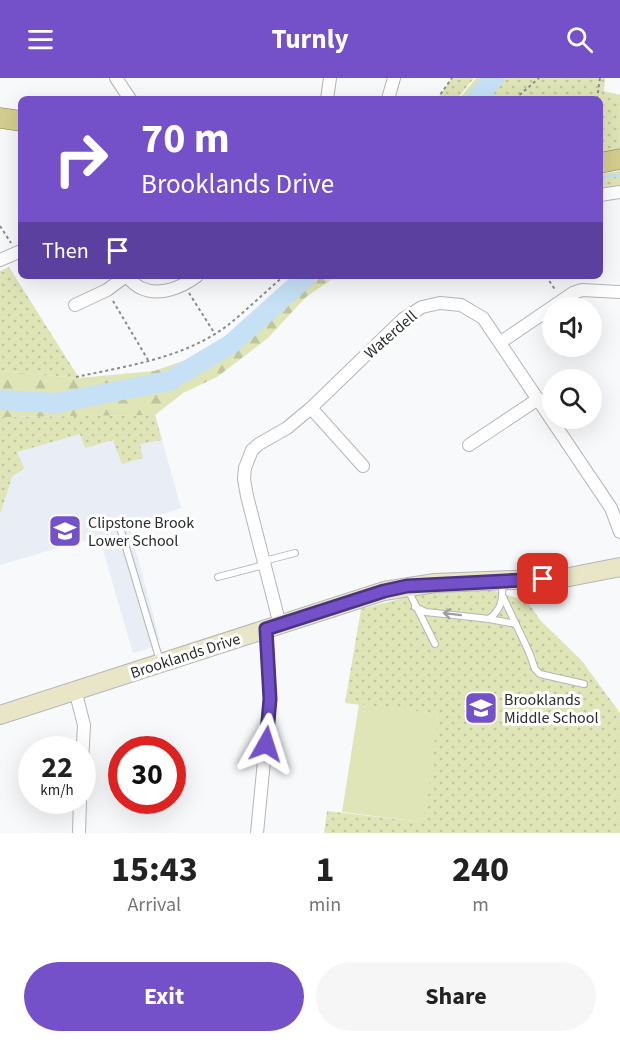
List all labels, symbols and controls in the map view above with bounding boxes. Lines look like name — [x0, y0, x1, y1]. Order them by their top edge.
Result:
text: Turnly — [271, 20, 349, 59]
icon: menu — [24, 23, 57, 56]
icon: search — [563, 23, 596, 56]
text: 70 m — [141, 109, 230, 169]
icon: right — [42, 120, 120, 198]
text: Brooklands Drive — [141, 165, 334, 204]
icon: arrive — [101, 234, 134, 267]
text: Then — [42, 235, 89, 267]
map controls — [542, 297, 602, 429]
button: sound — [542, 297, 602, 357]
street label: Waterdell — [359, 306, 422, 364]
button: search — [542, 369, 602, 429]
place label: Clipstone Brook Lower School — [88, 512, 194, 552]
school or university icon: Clipstone Brook Lower School — [47, 513, 83, 549]
pin — [517, 553, 568, 604]
icon: arrive — [526, 562, 559, 595]
one-way arrow — [443, 609, 463, 620]
street label: Brooklands Drive — [127, 628, 243, 684]
place label: Brooklands Middle School — [504, 689, 599, 729]
school or university icon: Brooklands Middle School — [463, 690, 499, 726]
position arrow — [234, 712, 298, 776]
speed limit sign: 30 — [108, 736, 186, 814]
text: 22 — [41, 746, 73, 789]
text: km/h — [40, 780, 74, 801]
text: 15:43 — [111, 844, 198, 895]
text: 1 — [315, 844, 334, 895]
text: 240 — [452, 844, 509, 895]
text: Arrival — [127, 891, 181, 919]
text: min — [309, 891, 341, 919]
text: m — [472, 891, 489, 919]
button: Exit — [24, 962, 304, 1031]
button: Share — [316, 962, 596, 1031]

